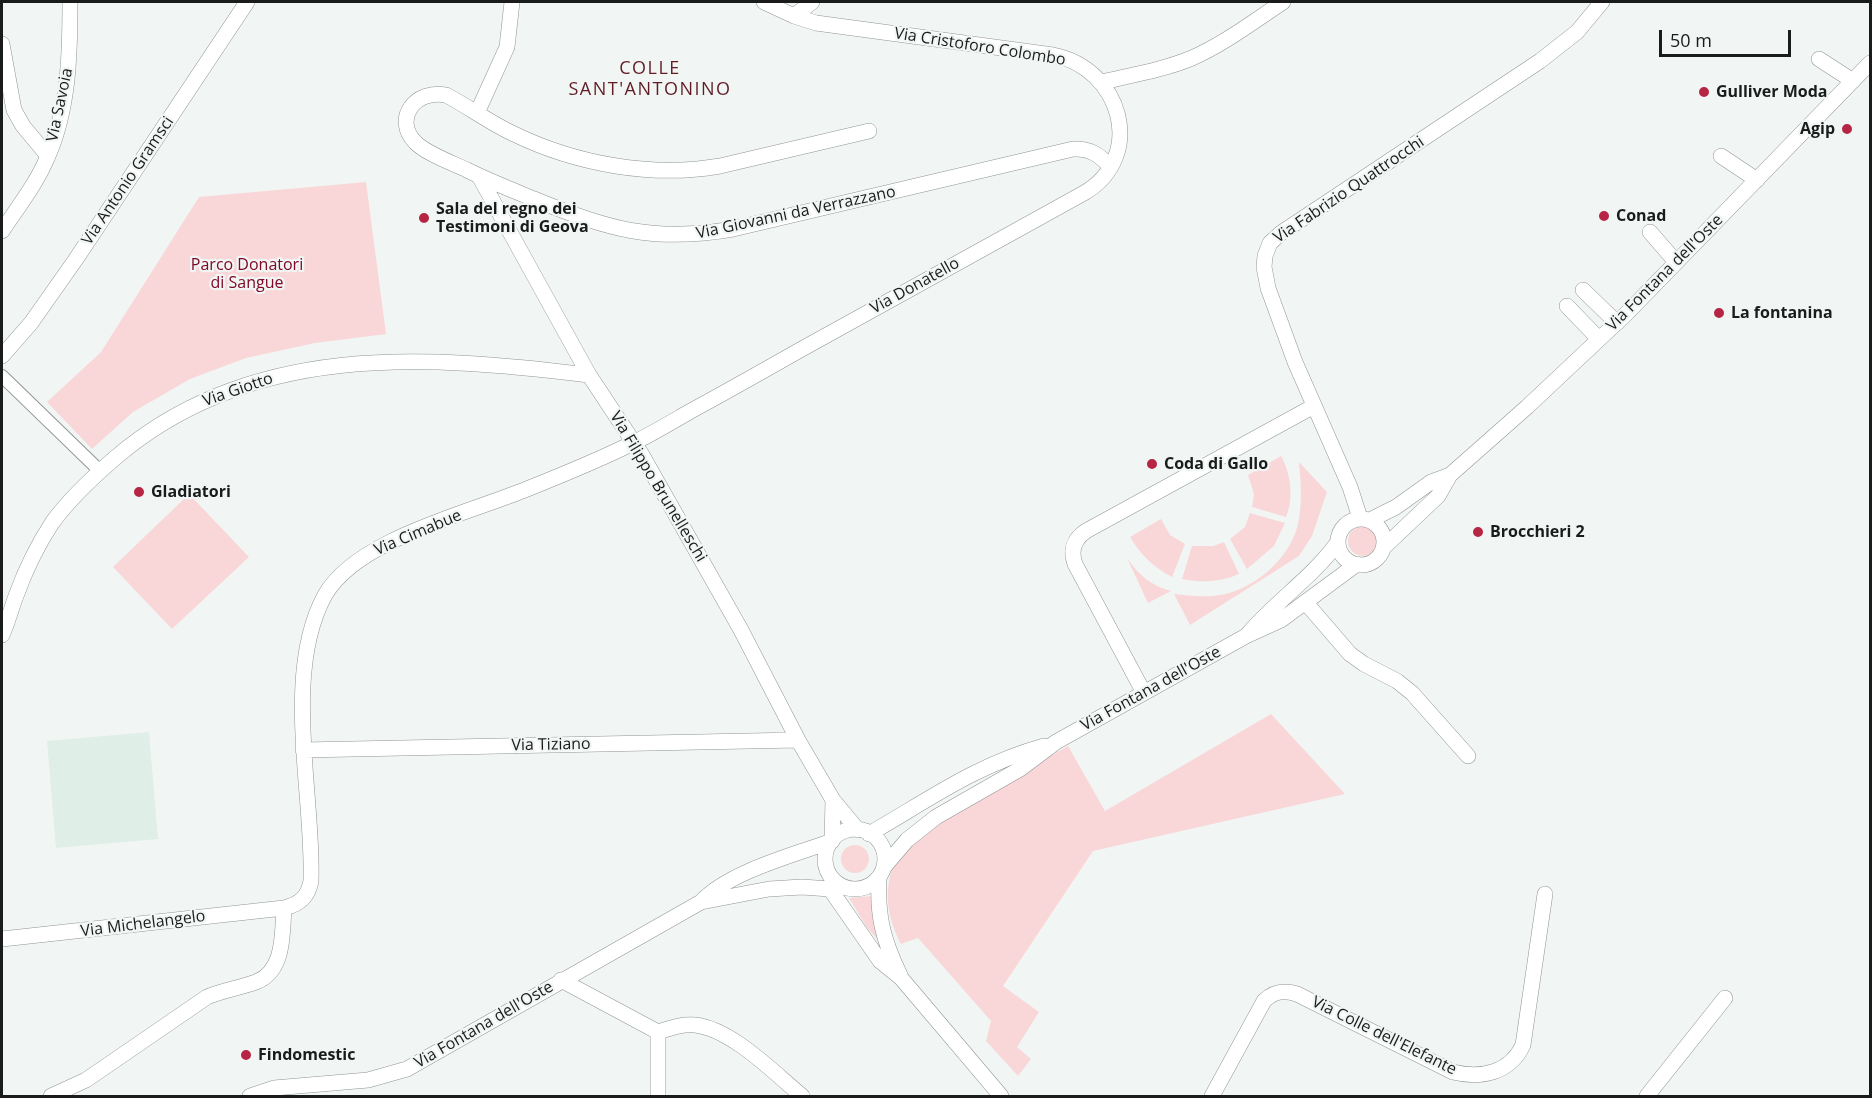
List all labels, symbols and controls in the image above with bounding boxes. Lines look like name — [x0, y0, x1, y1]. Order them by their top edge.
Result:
scale bar — [1662, 18, 1794, 56]
street label: Via Cristoforo Colombo — [893, 24, 1067, 70]
text: 50 m — [1670, 28, 1712, 52]
district label: COLLE SANT'ANTONINO — [568, 58, 732, 100]
street label: Via Savoia — [43, 66, 77, 144]
place label: Gulliver Moda — [1716, 82, 1828, 102]
marker: Gulliver Moda — [1697, 85, 1711, 99]
street label: Via Antonio Gramsci — [78, 113, 178, 249]
place label: Agip — [1800, 119, 1835, 139]
marker: Agip — [1840, 122, 1854, 136]
street label: Via Fabrizio Quattrocchi — [1270, 132, 1428, 248]
street label: Via Giovanni da Verrazzano — [695, 182, 897, 244]
place label: Sala del regno dei Testimoni di Geova — [436, 199, 589, 237]
place label: Conad — [1616, 206, 1666, 226]
marker: Conad — [1597, 209, 1611, 223]
marker: Sala del regno dei Testimoni di Geova — [417, 211, 431, 225]
street label: Via Fontana dell'Oste — [1603, 211, 1727, 335]
street label: Via Donatello — [867, 254, 963, 318]
park label: Parco Donatori di Sangue — [191, 255, 303, 293]
place label: La fontanina — [1731, 303, 1833, 323]
marker: La fontanina — [1712, 306, 1726, 320]
street label: Via Giotto — [200, 369, 276, 411]
street label: Via Filippo Brunelleschi — [605, 408, 711, 566]
place label: Coda di Gallo — [1164, 454, 1268, 474]
marker: Coda di Gallo — [1145, 457, 1159, 471]
place label: Gladiatori — [151, 482, 231, 502]
marker: Gladiatori — [132, 485, 146, 499]
street label: Via Cimabue — [371, 506, 465, 560]
place label: Brocchieri 2 — [1490, 522, 1585, 542]
marker: Brocchieri 2 — [1471, 525, 1485, 539]
street label: Via Fontana dell'Oste — [1078, 643, 1224, 735]
street label: Via Tiziano — [511, 735, 591, 755]
street label: Via Michelangelo — [80, 907, 206, 941]
street label: Via Fontana dell'Oste — [411, 977, 557, 1073]
street label: Via Colle dell'Elefante — [1309, 993, 1459, 1079]
place label: Findomestic — [258, 1045, 355, 1065]
marker: Findomestic — [239, 1048, 253, 1062]

